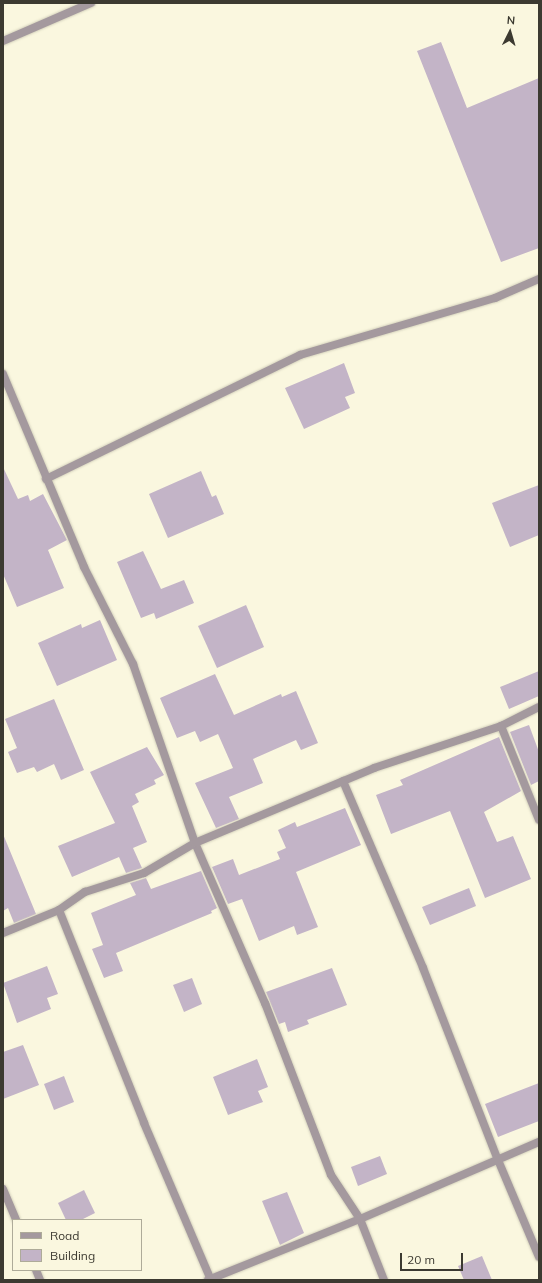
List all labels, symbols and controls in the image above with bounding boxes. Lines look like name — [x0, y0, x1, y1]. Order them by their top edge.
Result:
north arrow — [490, 12, 530, 52]
text: N — [506, 13, 516, 27]
legend — [12, 1219, 142, 1271]
text: Road — [50, 1228, 79, 1243]
scale bar — [402, 1245, 465, 1271]
text: Building — [50, 1248, 95, 1263]
text: 20 m — [407, 1252, 435, 1267]

